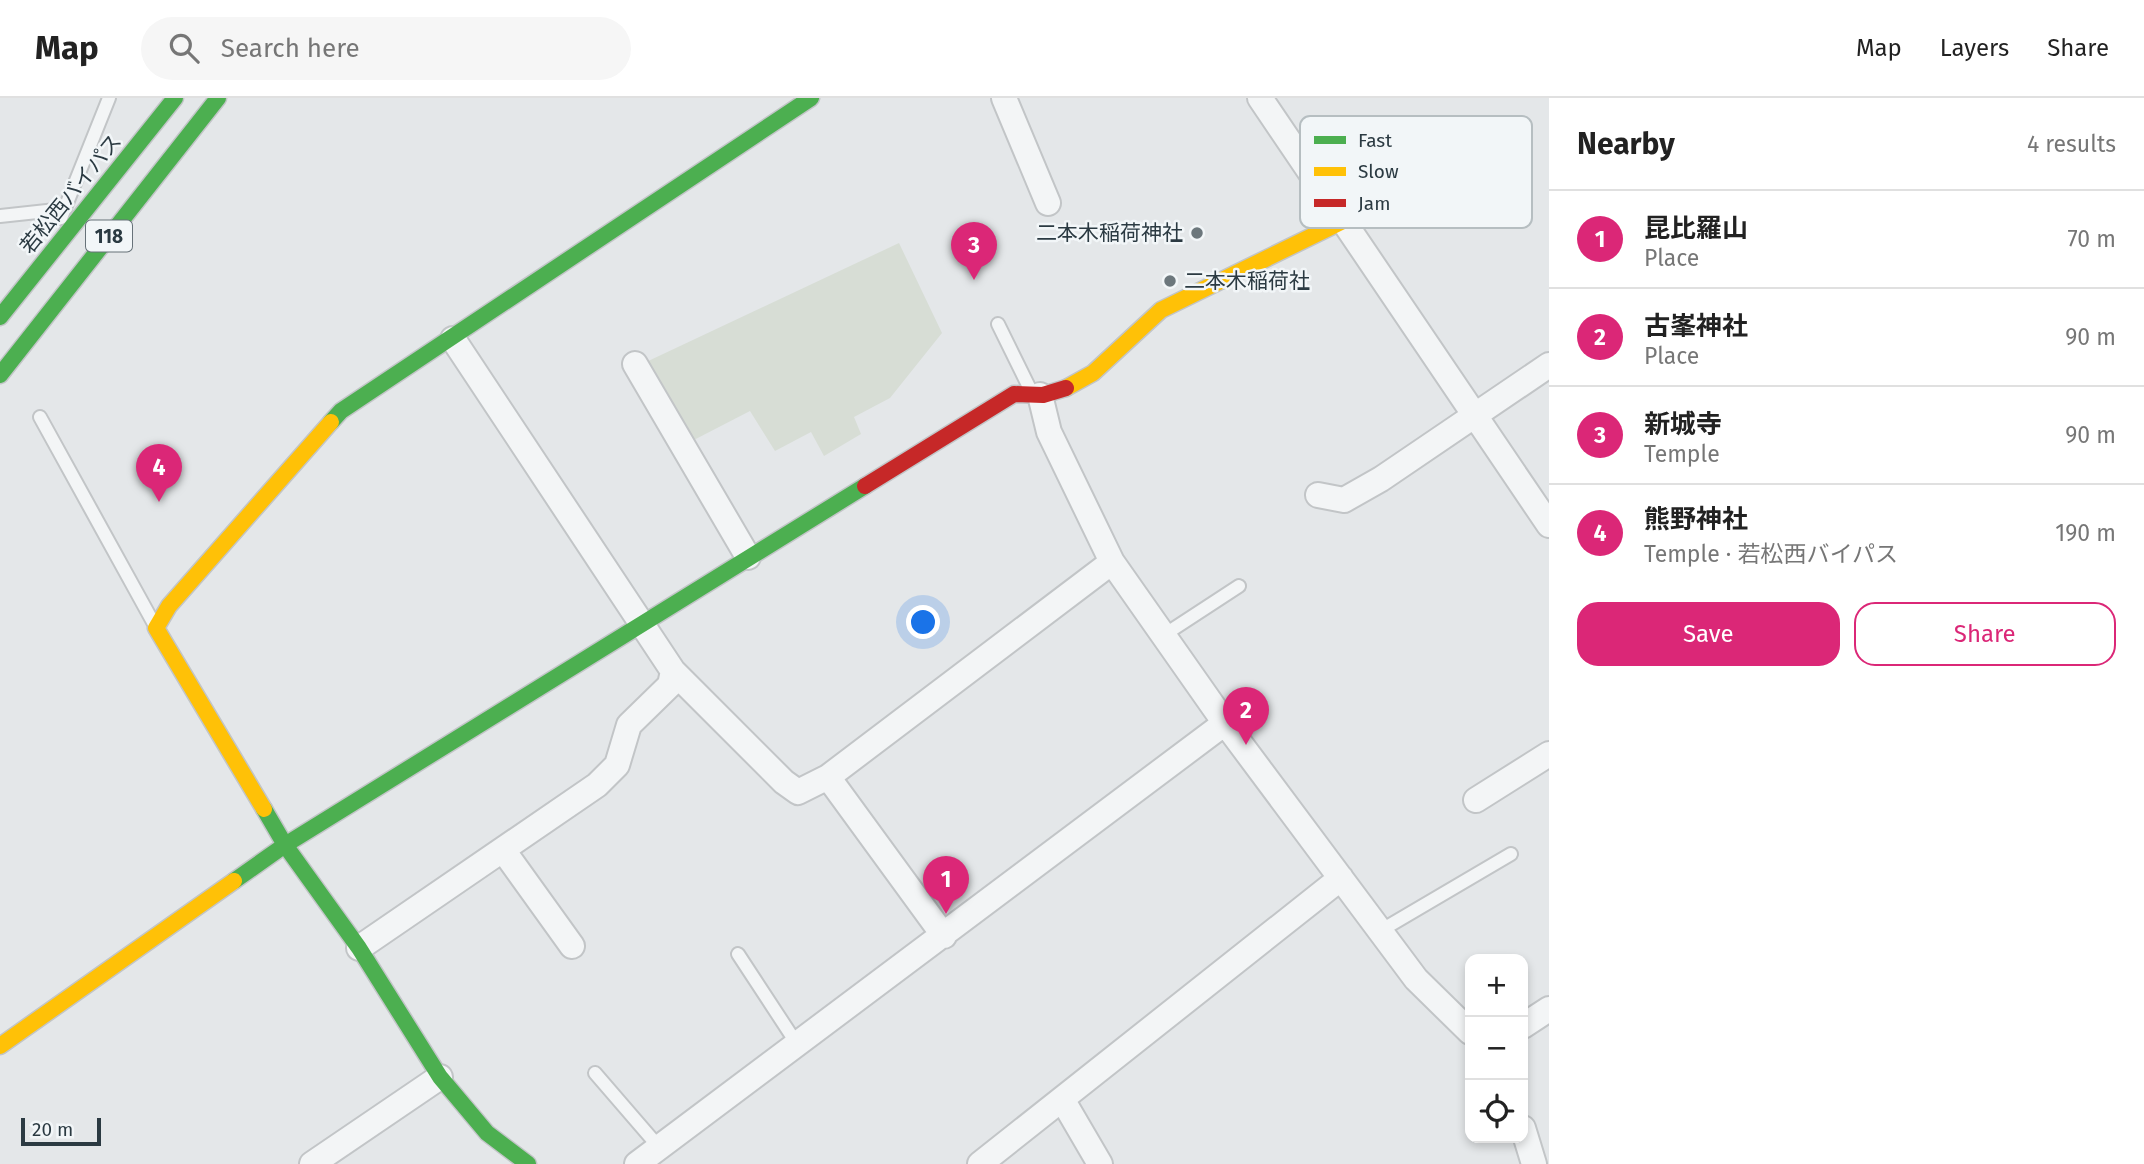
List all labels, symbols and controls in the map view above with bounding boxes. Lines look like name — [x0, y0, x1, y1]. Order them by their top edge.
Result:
search box — [141, 17, 631, 80]
text: Map — [35, 28, 99, 68]
icon: search — [165, 29, 203, 67]
text: Search here — [221, 33, 360, 64]
text: Map — [1856, 34, 1902, 62]
text: Layers — [1940, 34, 2009, 62]
text: Share — [2047, 34, 2109, 62]
legend — [1300, 116, 1532, 228]
text: Nearby — [1577, 126, 1675, 162]
street label: 若松西バイパス — [15, 129, 127, 259]
text: Fast — [1358, 129, 1392, 152]
text: 4 results — [2027, 130, 2116, 158]
text: Slow — [1358, 160, 1399, 183]
text: Jam — [1358, 192, 1390, 215]
text: 昆比羅山 — [1644, 213, 1748, 244]
road number: 118 — [86, 220, 132, 252]
place label: 二本木稲荷神社 — [1036, 220, 1183, 246]
pin: 3 — [951, 222, 997, 280]
marker: 二本木稲荷神社 — [1189, 225, 1205, 241]
text: 1 — [1595, 225, 1605, 253]
text: 70 m — [2067, 225, 2116, 253]
text: Place — [1644, 244, 1699, 272]
place label: 二本木稲荷社 — [1184, 268, 1310, 294]
marker: 二本木稲荷社 — [1162, 273, 1178, 289]
text: 古峯神社 — [1644, 311, 1748, 342]
text: 2 — [1594, 323, 1606, 351]
text: 90 m — [2065, 323, 2116, 351]
text: Place — [1644, 342, 1699, 370]
text: 新城寺 — [1644, 409, 1722, 440]
text: 3 — [1594, 421, 1606, 449]
text: 90 m — [2065, 421, 2116, 449]
text: Temple — [1644, 440, 1720, 468]
pin: 4 — [136, 444, 182, 502]
text: 熊野神社 — [1644, 504, 1748, 535]
text: 4 — [1594, 519, 1607, 547]
text: 190 m — [2055, 519, 2116, 547]
text: Temple · 若松西バイパス — [1644, 540, 1898, 568]
button: Save — [1577, 602, 1840, 666]
button: Share — [1854, 602, 2116, 666]
your location — [906, 605, 940, 639]
pin: 2 — [1223, 687, 1269, 745]
pin: 1 — [923, 856, 969, 914]
map controls — [1465, 954, 1528, 1143]
button: + — [1465, 954, 1528, 1017]
button: − — [1465, 1017, 1528, 1080]
button: locate — [1465, 1080, 1528, 1143]
scale bar — [21, 1115, 102, 1147]
text: 20 m — [32, 1118, 73, 1141]

